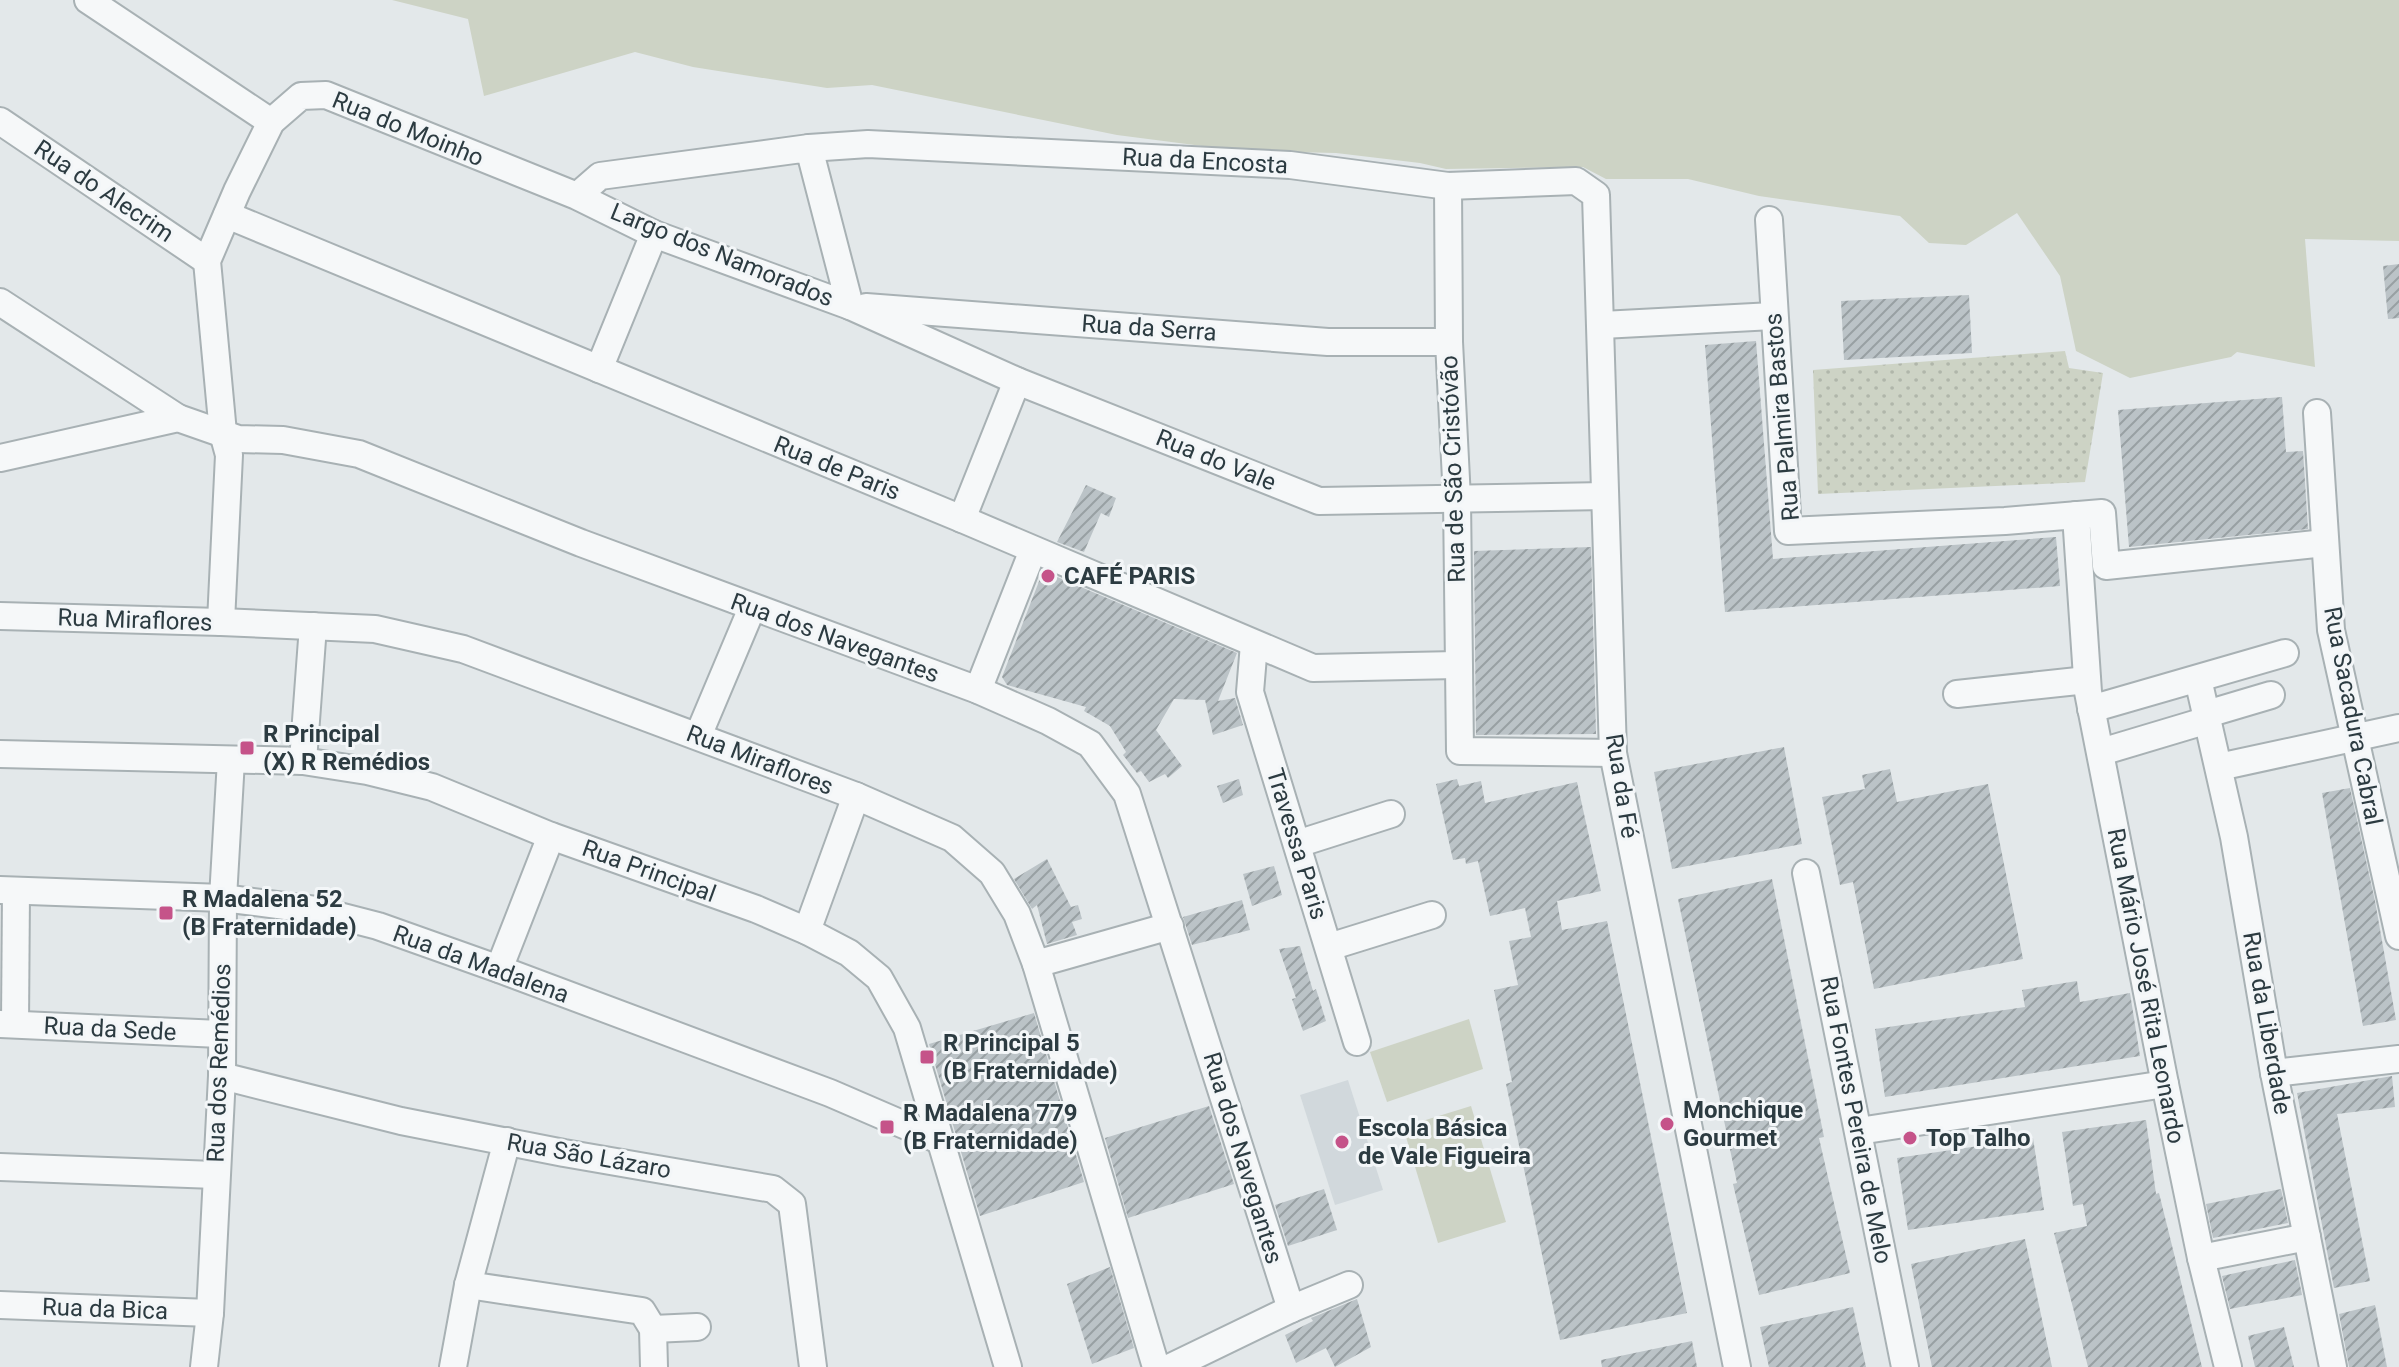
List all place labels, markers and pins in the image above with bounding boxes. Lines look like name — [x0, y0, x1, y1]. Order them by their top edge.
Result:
place label: CAFÉ PARIS — [1064, 562, 1195, 590]
marker: CAFÉ PARIS — [1039, 567, 1057, 585]
place label: R Principal (X) R Remédios — [263, 720, 430, 776]
marker: R Principal (X) R Remédios — [238, 739, 256, 757]
place label: R Madalena 52 (B Fraternidade) — [182, 885, 357, 941]
marker: R Madalena 52 (B Fraternidade) — [157, 904, 175, 922]
place label: R Principal 5 (B Fraternidade) — [943, 1029, 1118, 1085]
marker: R Principal 5 (B Fraternidade) — [918, 1048, 936, 1066]
place label: Monchique Gourmet — [1683, 1096, 1803, 1152]
place label: R Madalena 779 (B Fraternidade) — [903, 1099, 1078, 1155]
place label: Escola Básica de Vale Figueira — [1358, 1114, 1531, 1170]
marker: Monchique Gourmet — [1658, 1115, 1676, 1133]
marker: R Madalena 779 (B Fraternidade) — [878, 1118, 896, 1136]
place label: Top Talho — [1926, 1124, 2031, 1152]
marker: Top Talho — [1901, 1129, 1919, 1147]
marker: Escola Básica de Vale Figueira — [1333, 1133, 1351, 1151]

